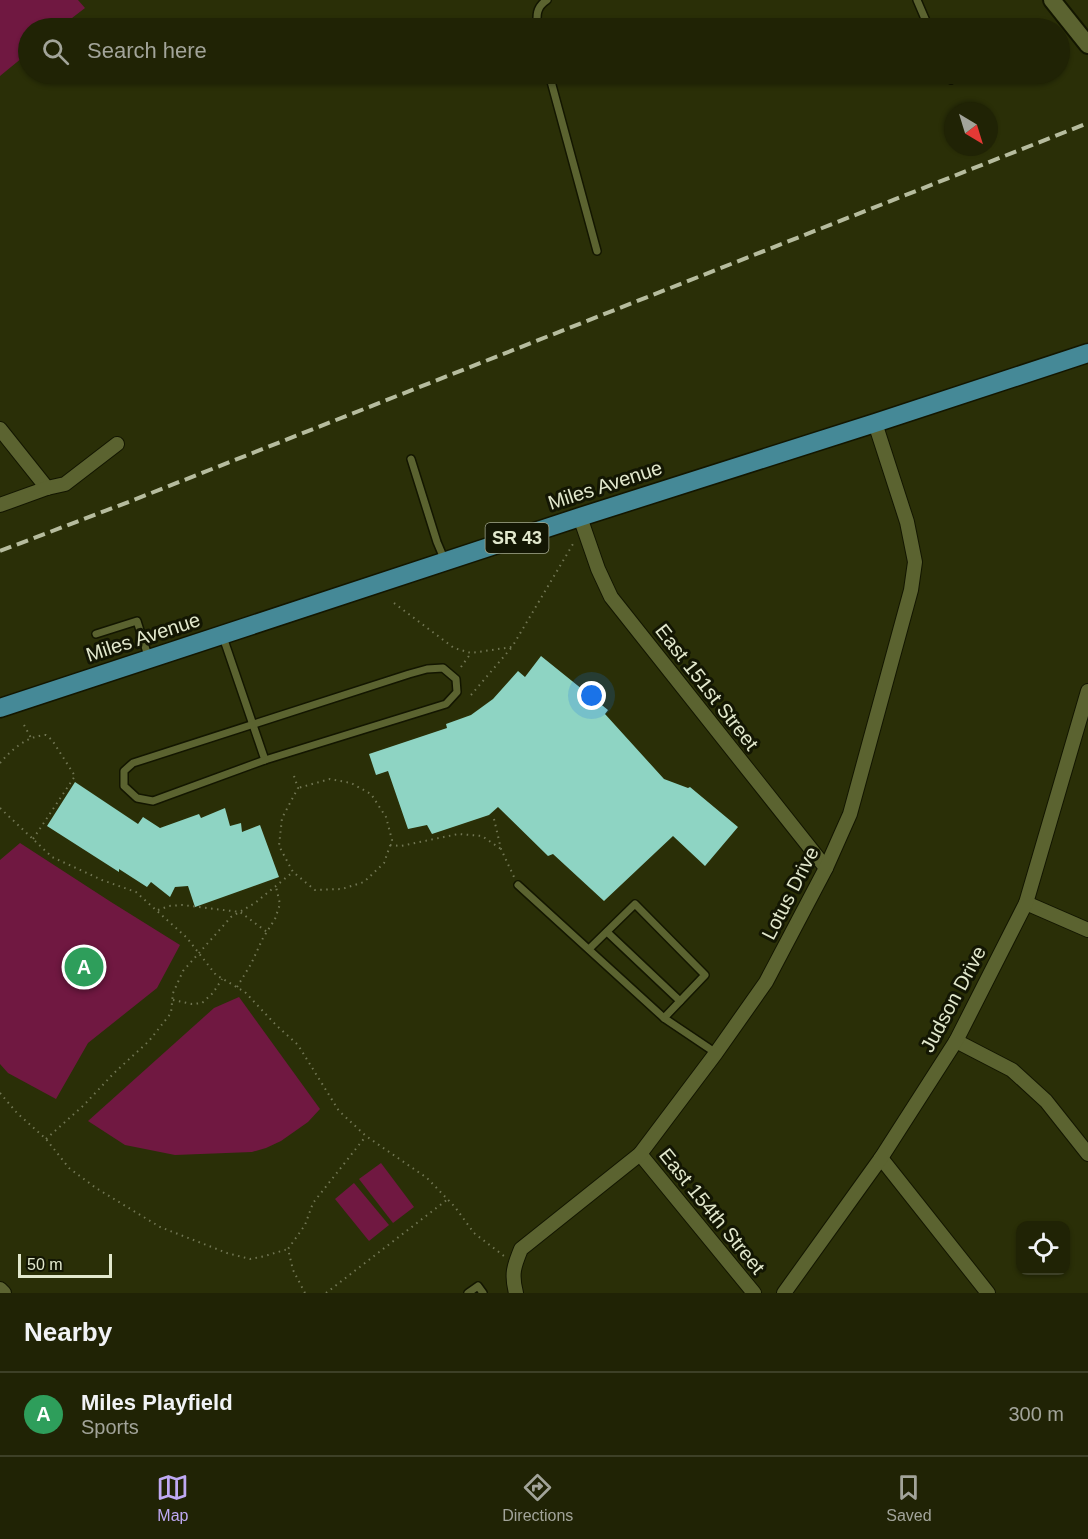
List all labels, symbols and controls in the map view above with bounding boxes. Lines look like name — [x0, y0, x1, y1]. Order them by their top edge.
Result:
search box — [18, 18, 1070, 84]
icon: search — [39, 35, 72, 68]
text: Search here — [87, 38, 207, 63]
north arrow — [944, 102, 998, 156]
street label: Miles Avenue — [545, 456, 665, 514]
road number: SR 43 — [486, 523, 548, 553]
street label: Miles Avenue — [83, 608, 203, 666]
street label: East 151st Street — [651, 620, 763, 755]
your location — [577, 681, 606, 710]
street label: Lotus Drive — [757, 843, 823, 943]
street label: Judson Drive — [916, 942, 990, 1056]
pin: A — [64, 944, 104, 990]
street label: East 154th Street — [655, 1144, 769, 1278]
map controls — [1016, 1221, 1070, 1275]
button: locate — [1016, 1221, 1070, 1275]
scale bar — [18, 1251, 112, 1278]
text: 50 m — [27, 1256, 63, 1273]
text: Nearby — [24, 1317, 112, 1347]
text: Miles Playfield — [81, 1390, 233, 1415]
text: A — [36, 1403, 51, 1425]
text: 300 m — [1008, 1403, 1064, 1425]
text: Sports — [81, 1416, 139, 1438]
tab: Map — [156, 1471, 189, 1525]
tab: Directions — [502, 1471, 573, 1525]
tab: Saved — [886, 1471, 932, 1525]

